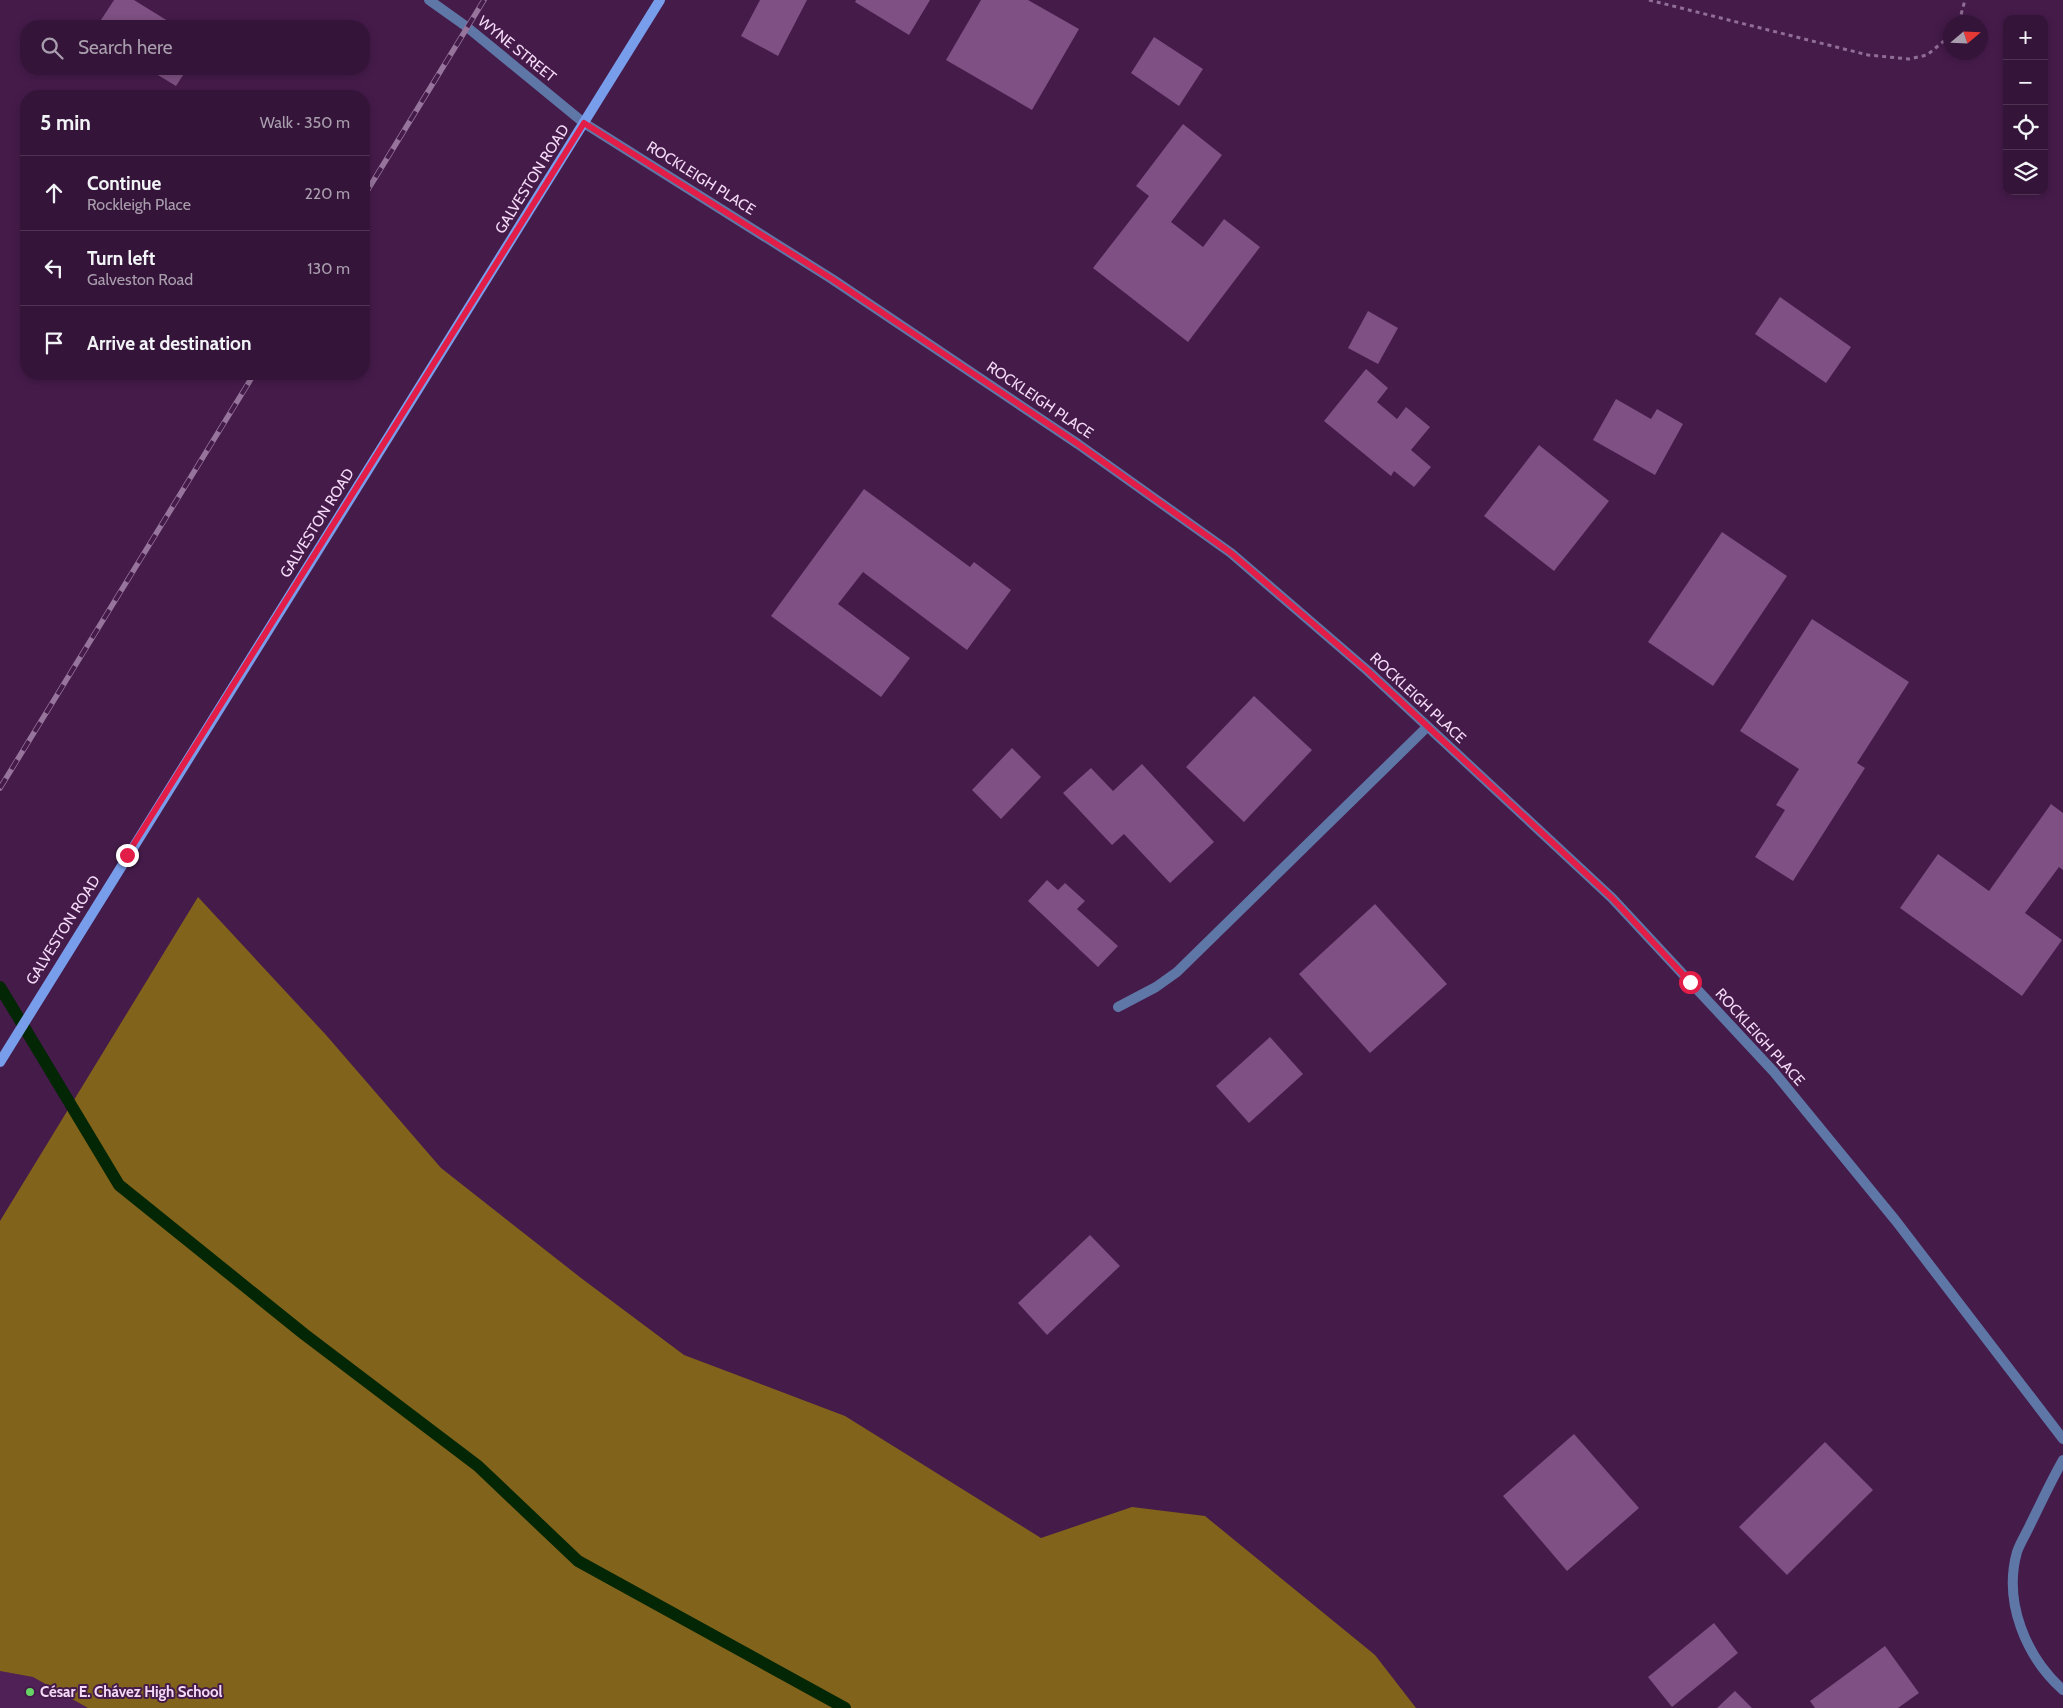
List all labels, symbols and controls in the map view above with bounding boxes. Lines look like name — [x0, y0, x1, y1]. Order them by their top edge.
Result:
street label: WYNE STREET — [474, 12, 560, 86]
north arrow — [1943, 15, 1988, 60]
map controls — [2003, 15, 2048, 195]
button: + — [2003, 15, 2048, 60]
search box — [20, 20, 370, 75]
icon: search — [38, 34, 66, 62]
text: Search here — [78, 36, 172, 59]
button: − — [2003, 60, 2048, 105]
button: locate — [2003, 105, 2048, 150]
text: 5 min — [40, 110, 91, 135]
text: Walk · 350 m — [260, 113, 350, 132]
street label: GALVESTON ROAD — [491, 121, 573, 237]
street label: ROCKLEIGH PLACE — [643, 137, 759, 219]
button: layers — [2003, 150, 2048, 195]
text: Continue — [87, 172, 161, 195]
icon: ahead — [40, 179, 68, 207]
text: 220 m — [304, 184, 350, 203]
text: Rockleigh Place — [87, 195, 191, 214]
text: Turn left — [87, 247, 155, 270]
icon: left — [40, 254, 68, 282]
text: 130 m — [307, 259, 350, 278]
text: Galveston Road — [87, 270, 193, 289]
icon: arrive — [40, 329, 68, 357]
text: Arrive at destination — [87, 332, 251, 355]
street label: ROCKLEIGH PLACE — [983, 358, 1097, 442]
street label: GALVESTON ROAD — [276, 465, 358, 581]
street label: ROCKLEIGH PLACE — [1366, 649, 1470, 747]
route end — [116, 844, 139, 867]
street label: GALVESTON ROAD — [22, 872, 104, 988]
route start — [1679, 971, 1702, 994]
street label: ROCKLEIGH PLACE — [1712, 985, 1808, 1089]
place label: César E. Chávez High School — [40, 1683, 223, 1701]
marker: César E. Chávez High School — [24, 1686, 36, 1698]

